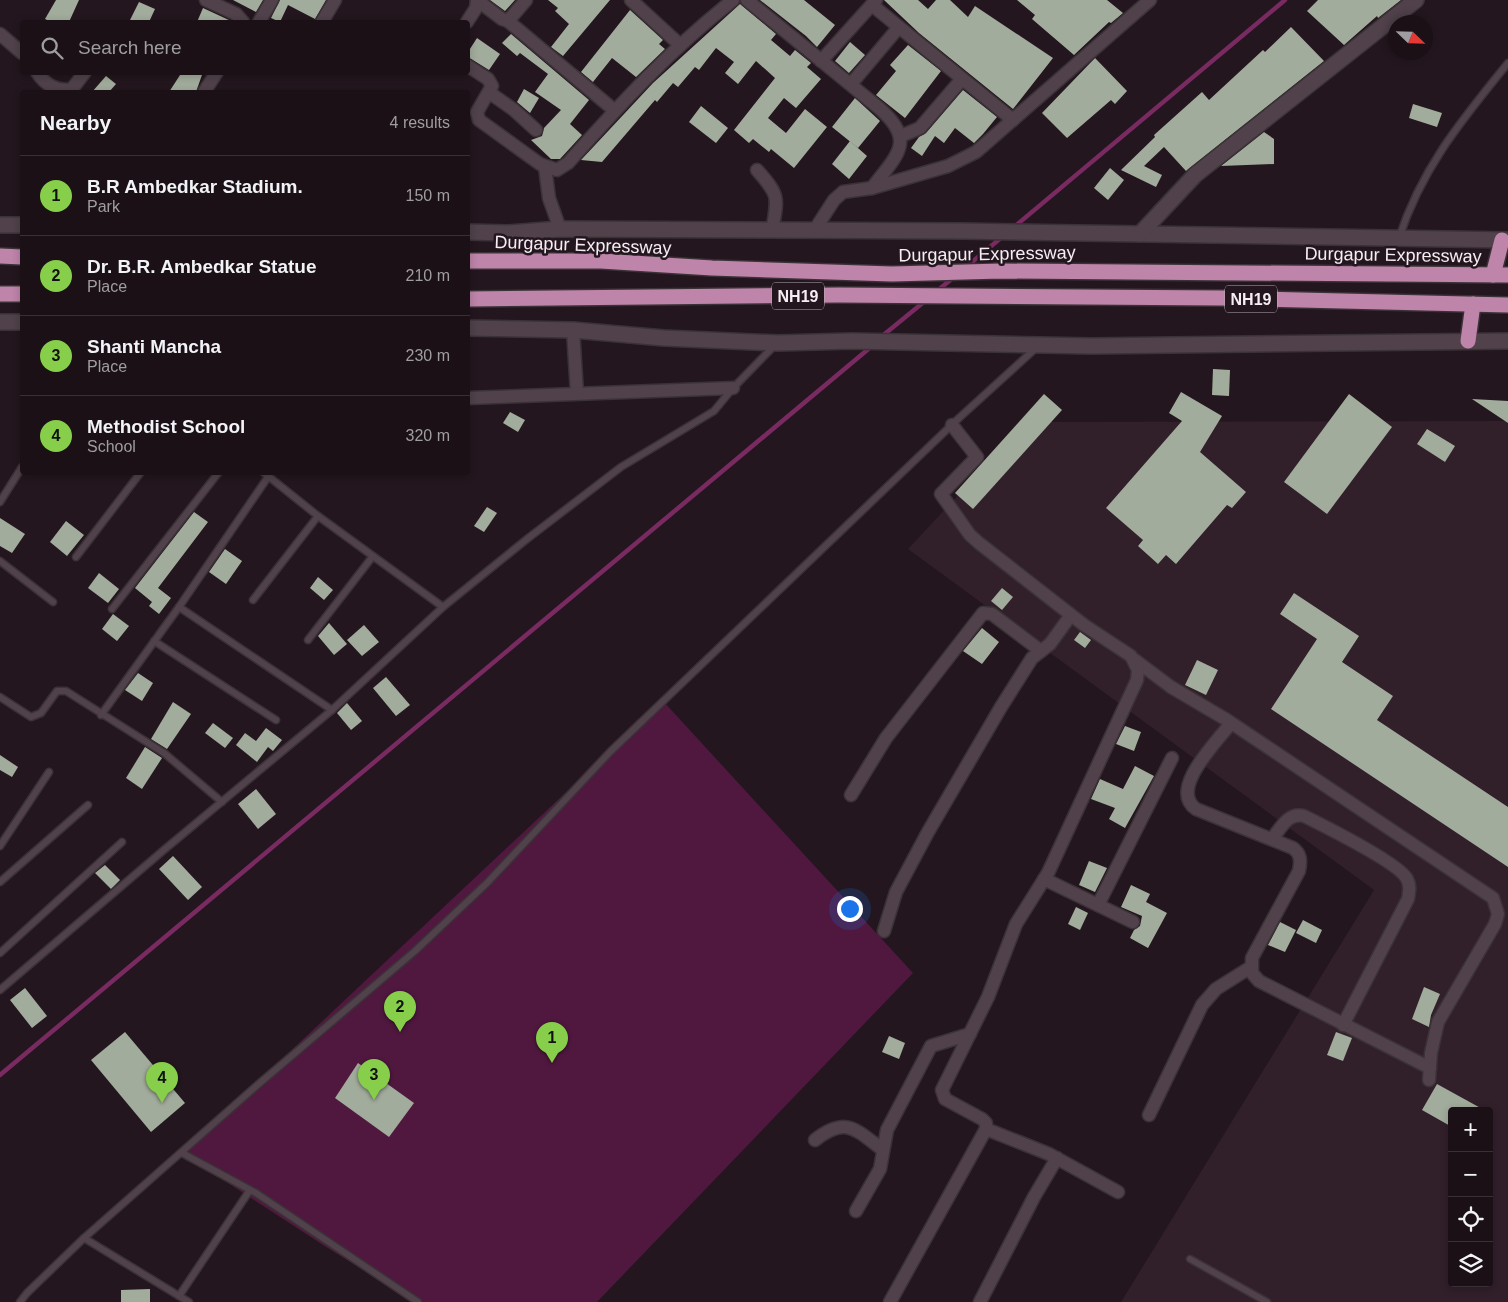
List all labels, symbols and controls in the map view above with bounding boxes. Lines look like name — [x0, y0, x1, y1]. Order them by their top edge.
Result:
north arrow — [1388, 15, 1433, 60]
search box — [20, 20, 470, 75]
icon: search — [38, 34, 66, 62]
text: Search here — [78, 37, 182, 58]
text: Nearby — [40, 111, 111, 134]
text: 4 results — [390, 114, 450, 131]
text: B.R Ambedkar Stadium. — [87, 176, 303, 197]
text: 1 — [52, 187, 60, 204]
text: 150 m — [406, 187, 450, 204]
text: Park — [87, 198, 120, 215]
street label: Durgapur Expressway — [494, 232, 672, 258]
street label: Durgapur Expressway — [898, 242, 1076, 266]
street label: Durgapur Expressway — [1304, 243, 1482, 267]
text: Dr. B.R. Ambedkar Statue — [87, 256, 316, 277]
text: 2 — [52, 267, 60, 284]
text: 210 m — [406, 267, 450, 284]
text: Place — [87, 278, 127, 295]
road number: NH19 — [772, 282, 824, 310]
road number: NH19 — [1225, 286, 1277, 312]
text: Shanti Mancha — [87, 336, 221, 357]
text: 3 — [52, 347, 60, 364]
text: 230 m — [406, 347, 450, 364]
text: Place — [87, 358, 127, 375]
text: Methodist School — [87, 416, 245, 437]
text: 4 — [52, 427, 60, 444]
text: 320 m — [406, 427, 450, 444]
text: School — [87, 438, 136, 455]
your location — [837, 896, 863, 922]
pin: 2 — [384, 991, 416, 1032]
pin: 1 — [536, 1022, 568, 1063]
pin: 3 — [358, 1059, 390, 1100]
pin: 4 — [146, 1062, 178, 1103]
map controls — [1448, 1107, 1493, 1287]
button: + — [1448, 1107, 1493, 1152]
button: − — [1448, 1152, 1493, 1197]
button: locate — [1448, 1197, 1493, 1242]
button: layers — [1448, 1242, 1493, 1287]

